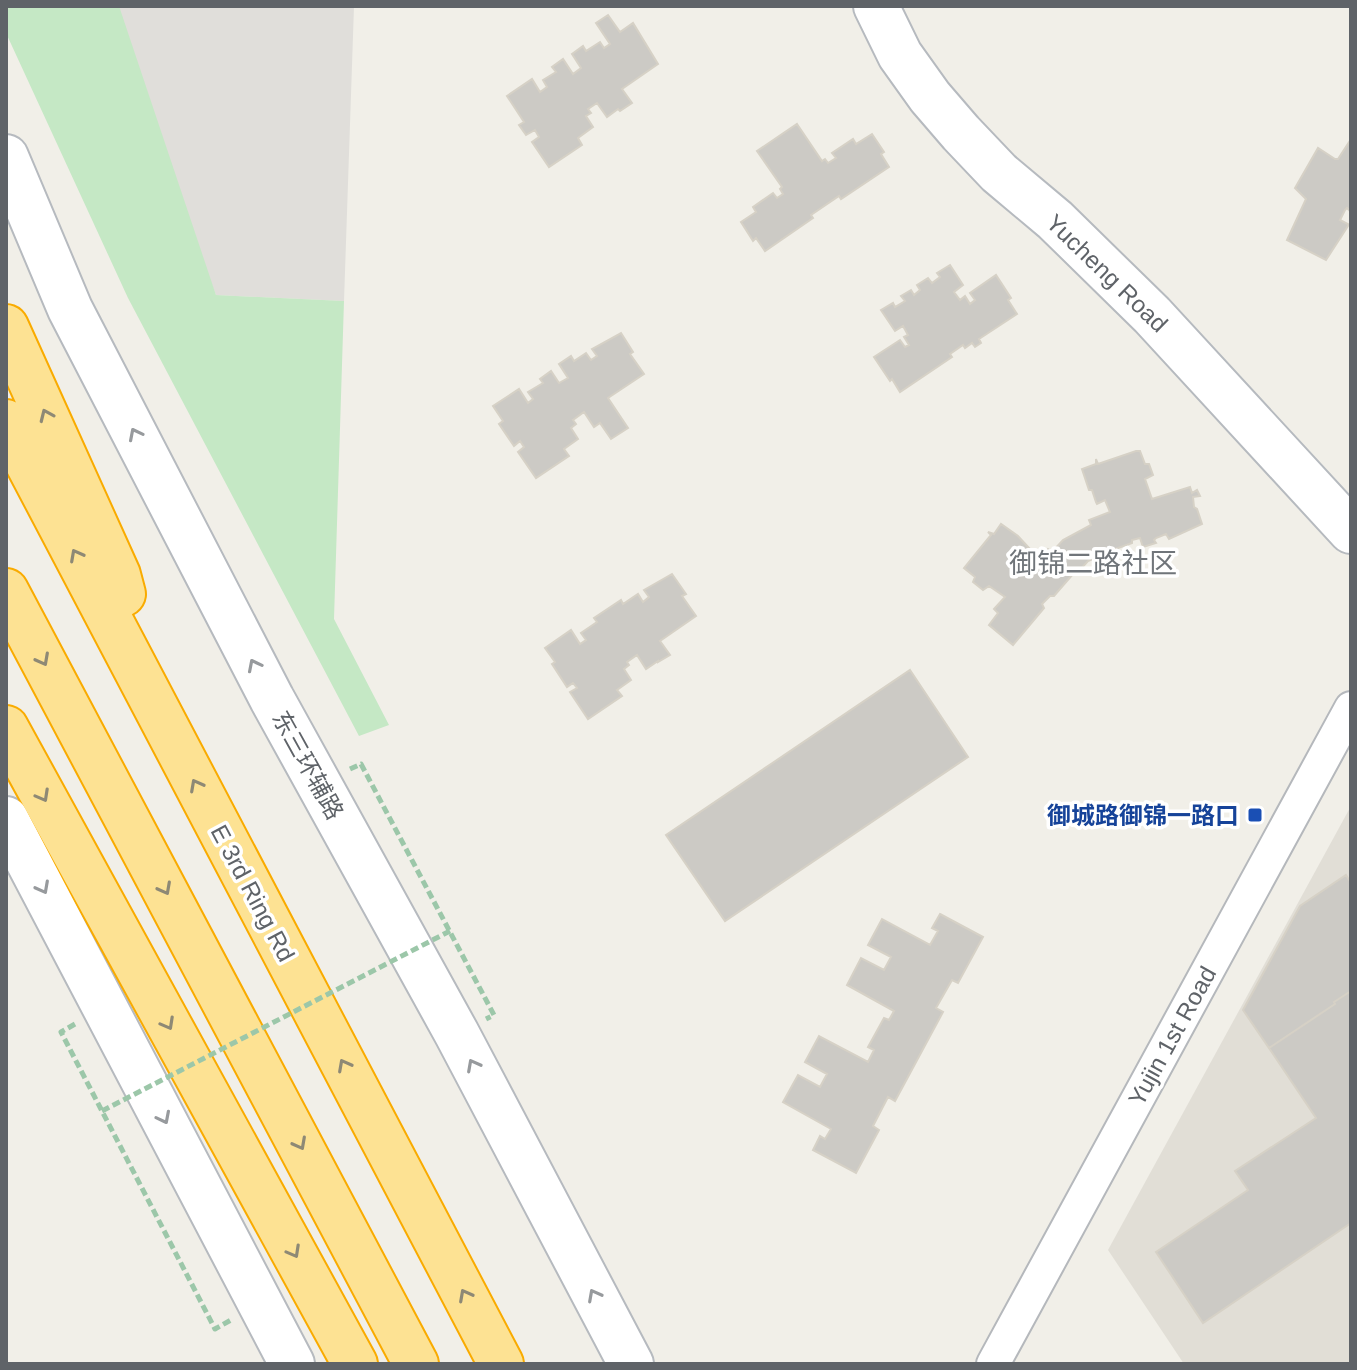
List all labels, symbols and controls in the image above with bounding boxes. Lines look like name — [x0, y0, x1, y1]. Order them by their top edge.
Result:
street label: Yucheng Road — [1041, 209, 1173, 337]
one-way arrow — [40, 409, 56, 423]
one-way arrow — [129, 428, 144, 442]
district label: 御锦二路社区 — [1009, 548, 1177, 579]
one-way arrow — [70, 549, 85, 563]
one-way arrow — [33, 652, 48, 666]
one-way arrow — [248, 659, 264, 674]
street label: 东三环辅路 — [267, 706, 349, 824]
one-way arrow — [191, 779, 206, 794]
one-way arrow — [34, 788, 49, 803]
place label: 御城路御锦一路口 — [1047, 802, 1239, 829]
marker: 御城路御锦一路口 — [1246, 806, 1264, 824]
street label: E 3rd Ring Rd — [206, 820, 300, 966]
one-way arrow — [33, 880, 48, 894]
one-way arrow — [155, 881, 170, 896]
street label: Yujin 1st Road — [1123, 962, 1221, 1110]
one-way arrow — [159, 1016, 174, 1031]
one-way arrow — [338, 1059, 353, 1073]
one-way arrow — [468, 1059, 483, 1073]
one-way arrow — [154, 1110, 169, 1125]
one-way arrow — [290, 1135, 305, 1150]
one-way arrow — [284, 1244, 299, 1259]
one-way arrow — [459, 1289, 474, 1303]
one-way arrow — [589, 1289, 604, 1303]

